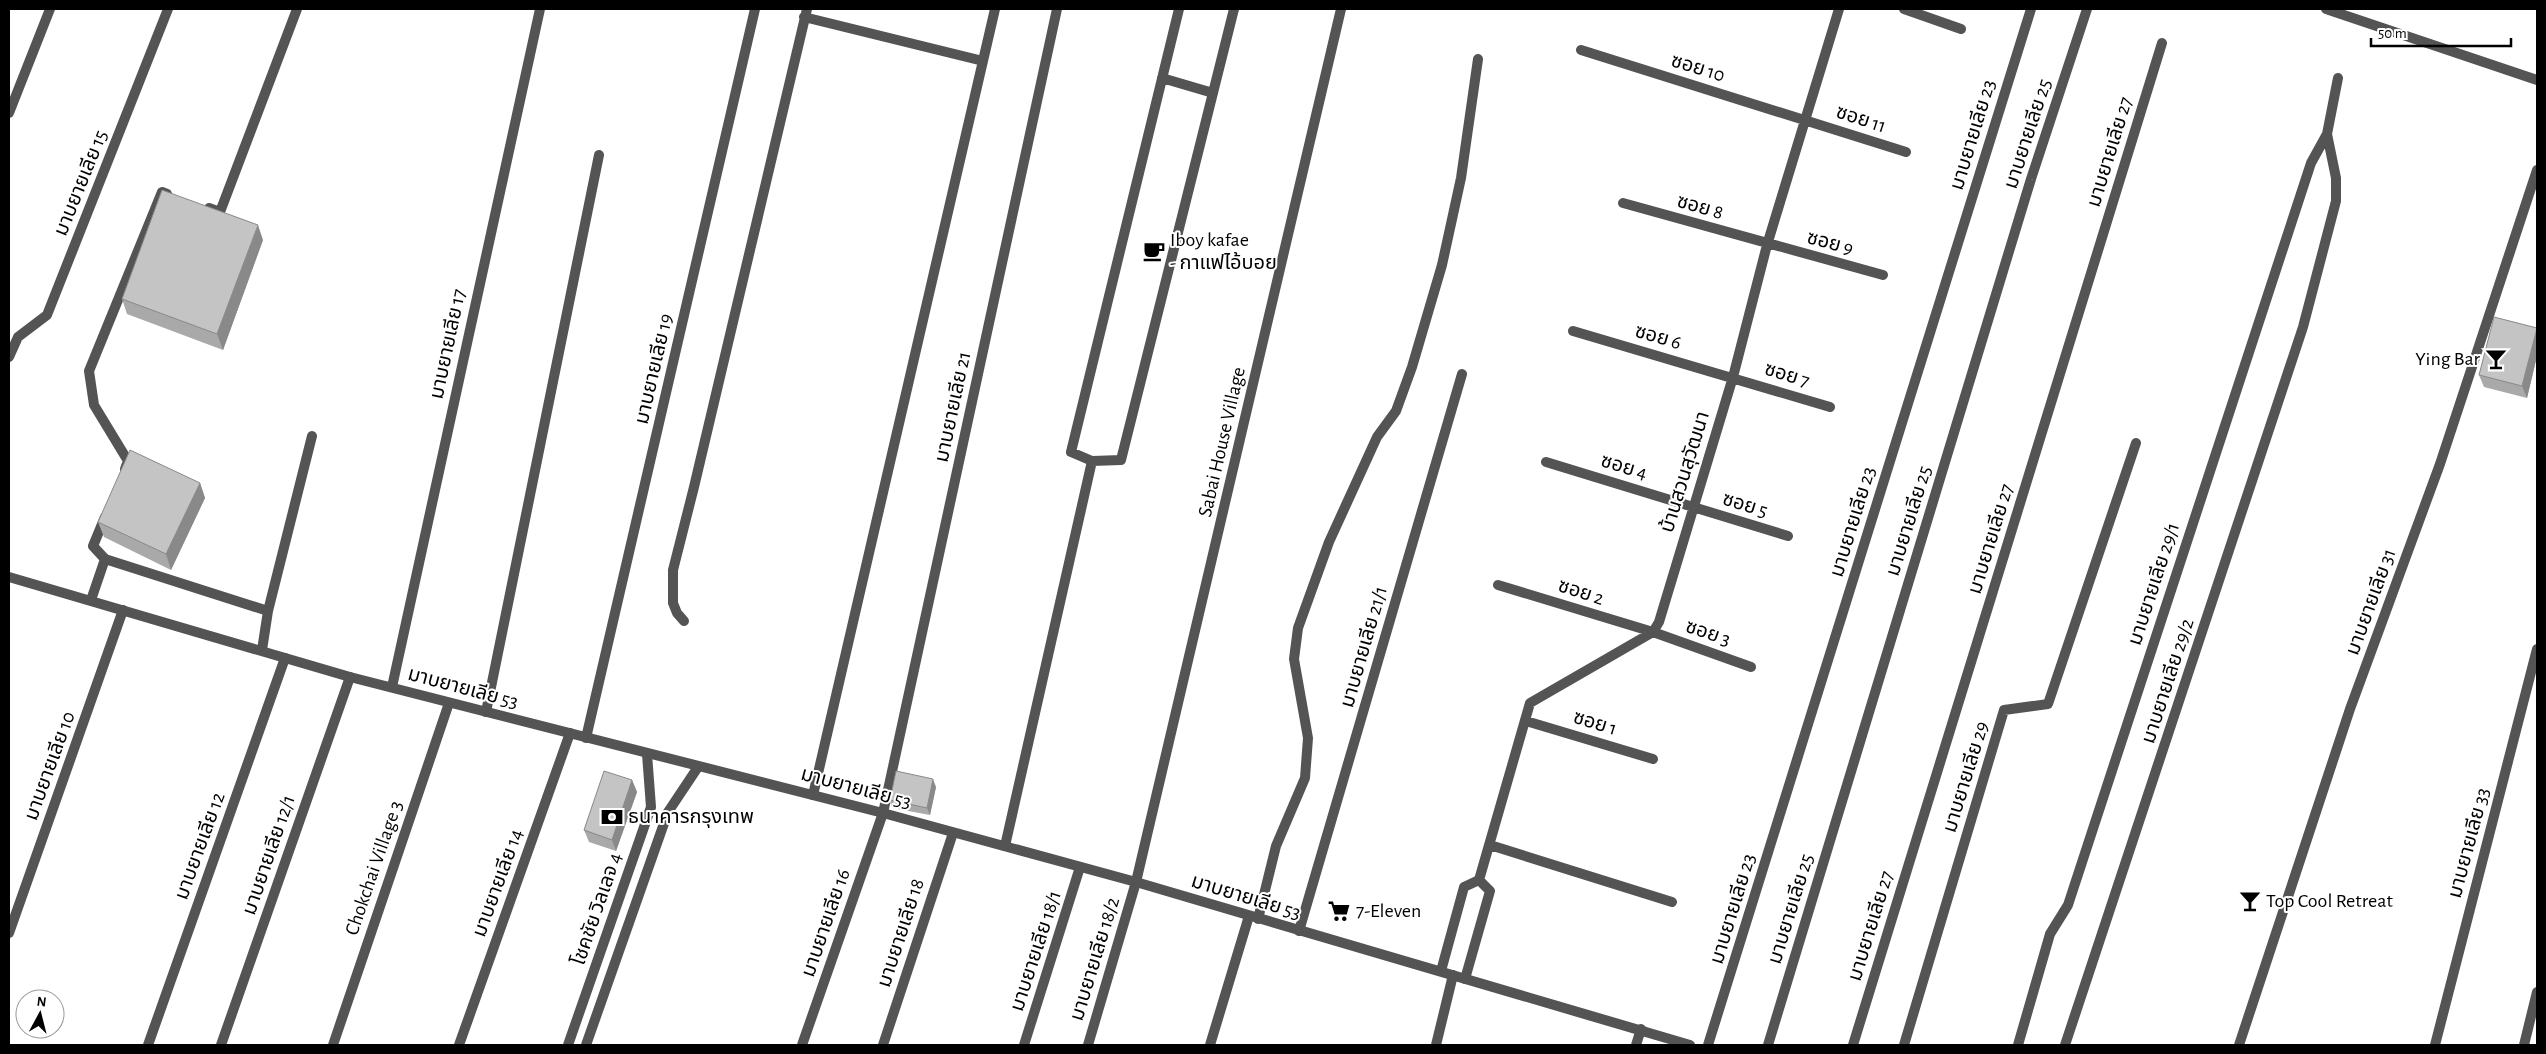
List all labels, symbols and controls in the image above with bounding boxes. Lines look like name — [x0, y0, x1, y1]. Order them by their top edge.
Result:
scale bar — [2371, 15, 2511, 47]
text: 50 m — [2378, 26, 2407, 41]
street label: ซอย 10 — [1669, 50, 1727, 86]
street label: มาบยายเลีย 25 — [2001, 77, 2055, 191]
street label: มาบยายเลีย 23 — [1947, 78, 1999, 192]
street label: มาบยายเลีย 27 — [2084, 95, 2136, 209]
street label: ซอย 11 — [1833, 102, 1889, 136]
street label: มาบยายเลีย 15 — [51, 127, 111, 239]
street label: ซอย 8 — [1675, 191, 1725, 223]
street label: ซอย 9 — [1805, 227, 1855, 259]
place label: Iboy kafae - กาแฟไอ้บอย — [1170, 230, 1277, 273]
cafe icon: Iboy kafae - กาแฟไอ้บอย — [1141, 238, 1167, 264]
street label: มาบยายเลีย 17 — [427, 287, 469, 401]
street label: มาบยายเลีย 19 — [632, 312, 676, 426]
street label: ซอย 6 — [1633, 321, 1683, 353]
bar icon: Ying Bar — [2483, 346, 2509, 372]
place label: Ying Bar — [2415, 349, 2481, 369]
street label: มาบยายเลีย 21 — [932, 350, 974, 464]
street label: ซอย 7 — [1762, 359, 1812, 391]
street label: Sabai House Village — [1195, 365, 1249, 519]
street label: บ้านสวนสุวัฒนา — [1655, 408, 1714, 535]
street label: ซอย 4 — [1598, 451, 1650, 483]
street label: มาบยายเลีย 25 — [1883, 464, 1935, 578]
street label: มาบยายเลีย 23 — [1827, 465, 1879, 579]
street label: มาบยายเลีย 27 — [1965, 482, 2017, 596]
street label: ซอย 5 — [1720, 489, 1770, 521]
street label: มาบยายเลีย 29/1 — [2125, 520, 2183, 648]
street label: มาบยายเลีย 31 — [2342, 546, 2400, 658]
street label: ซอย 2 — [1556, 575, 1606, 609]
street label: มาบยายเลีย 21/1 — [1337, 584, 1391, 710]
street label: ซอย 3 — [1683, 616, 1733, 650]
street label: มาบยายเลีย 29/2 — [2138, 616, 2198, 746]
street label: มาบยายเลีย 53 — [406, 664, 520, 712]
street label: ซอย 1 — [1571, 707, 1619, 739]
street label: มาบยายเลีย 10 — [21, 709, 79, 823]
street label: มาบยายเลีย 29 — [1940, 719, 1992, 835]
street label: มาบยายเลีย 53 — [799, 764, 913, 812]
street label: มาบยายเลีย 33 — [2445, 786, 2493, 900]
street label: มาบยายเลีย 12 — [171, 790, 229, 902]
street label: มาบยายเลีย 12/1 — [239, 793, 299, 917]
street label: Chokchai Village 3 — [342, 798, 406, 938]
bank icon: ธนาคารกรุงเทพ — [599, 804, 625, 830]
place label: ธนาคารกรุงเทพ — [628, 807, 754, 828]
street label: มาบยายเลีย 14 — [469, 826, 527, 940]
street label: โชคชัย วิลเลจ 4 — [568, 850, 626, 968]
street label: มาบยายเลีย 23 — [1707, 852, 1759, 966]
street label: มาบยายเลีย 25 — [1765, 852, 1817, 966]
street label: มาบยายเลีย 16 — [798, 866, 854, 980]
street label: มาบยายเลีย 27 — [1845, 869, 1897, 983]
street label: มาบยายเลีย 53 — [1189, 871, 1303, 923]
street label: มาบยายเลีย 18 — [874, 876, 928, 990]
street label: มาบยายเลีย 18/1 — [1007, 888, 1065, 1014]
bar icon: Top Cool Retreat — [2237, 888, 2263, 914]
place label: Top Cool Retreat — [2266, 891, 2394, 911]
street label: มาบยายเลีย 18/2 — [1067, 895, 1123, 1023]
supermarket icon: 7-Eleven — [1326, 898, 1352, 924]
place label: 7-Eleven — [1356, 901, 1421, 921]
north arrow — [15, 989, 65, 1039]
text: N — [36, 995, 47, 1010]

